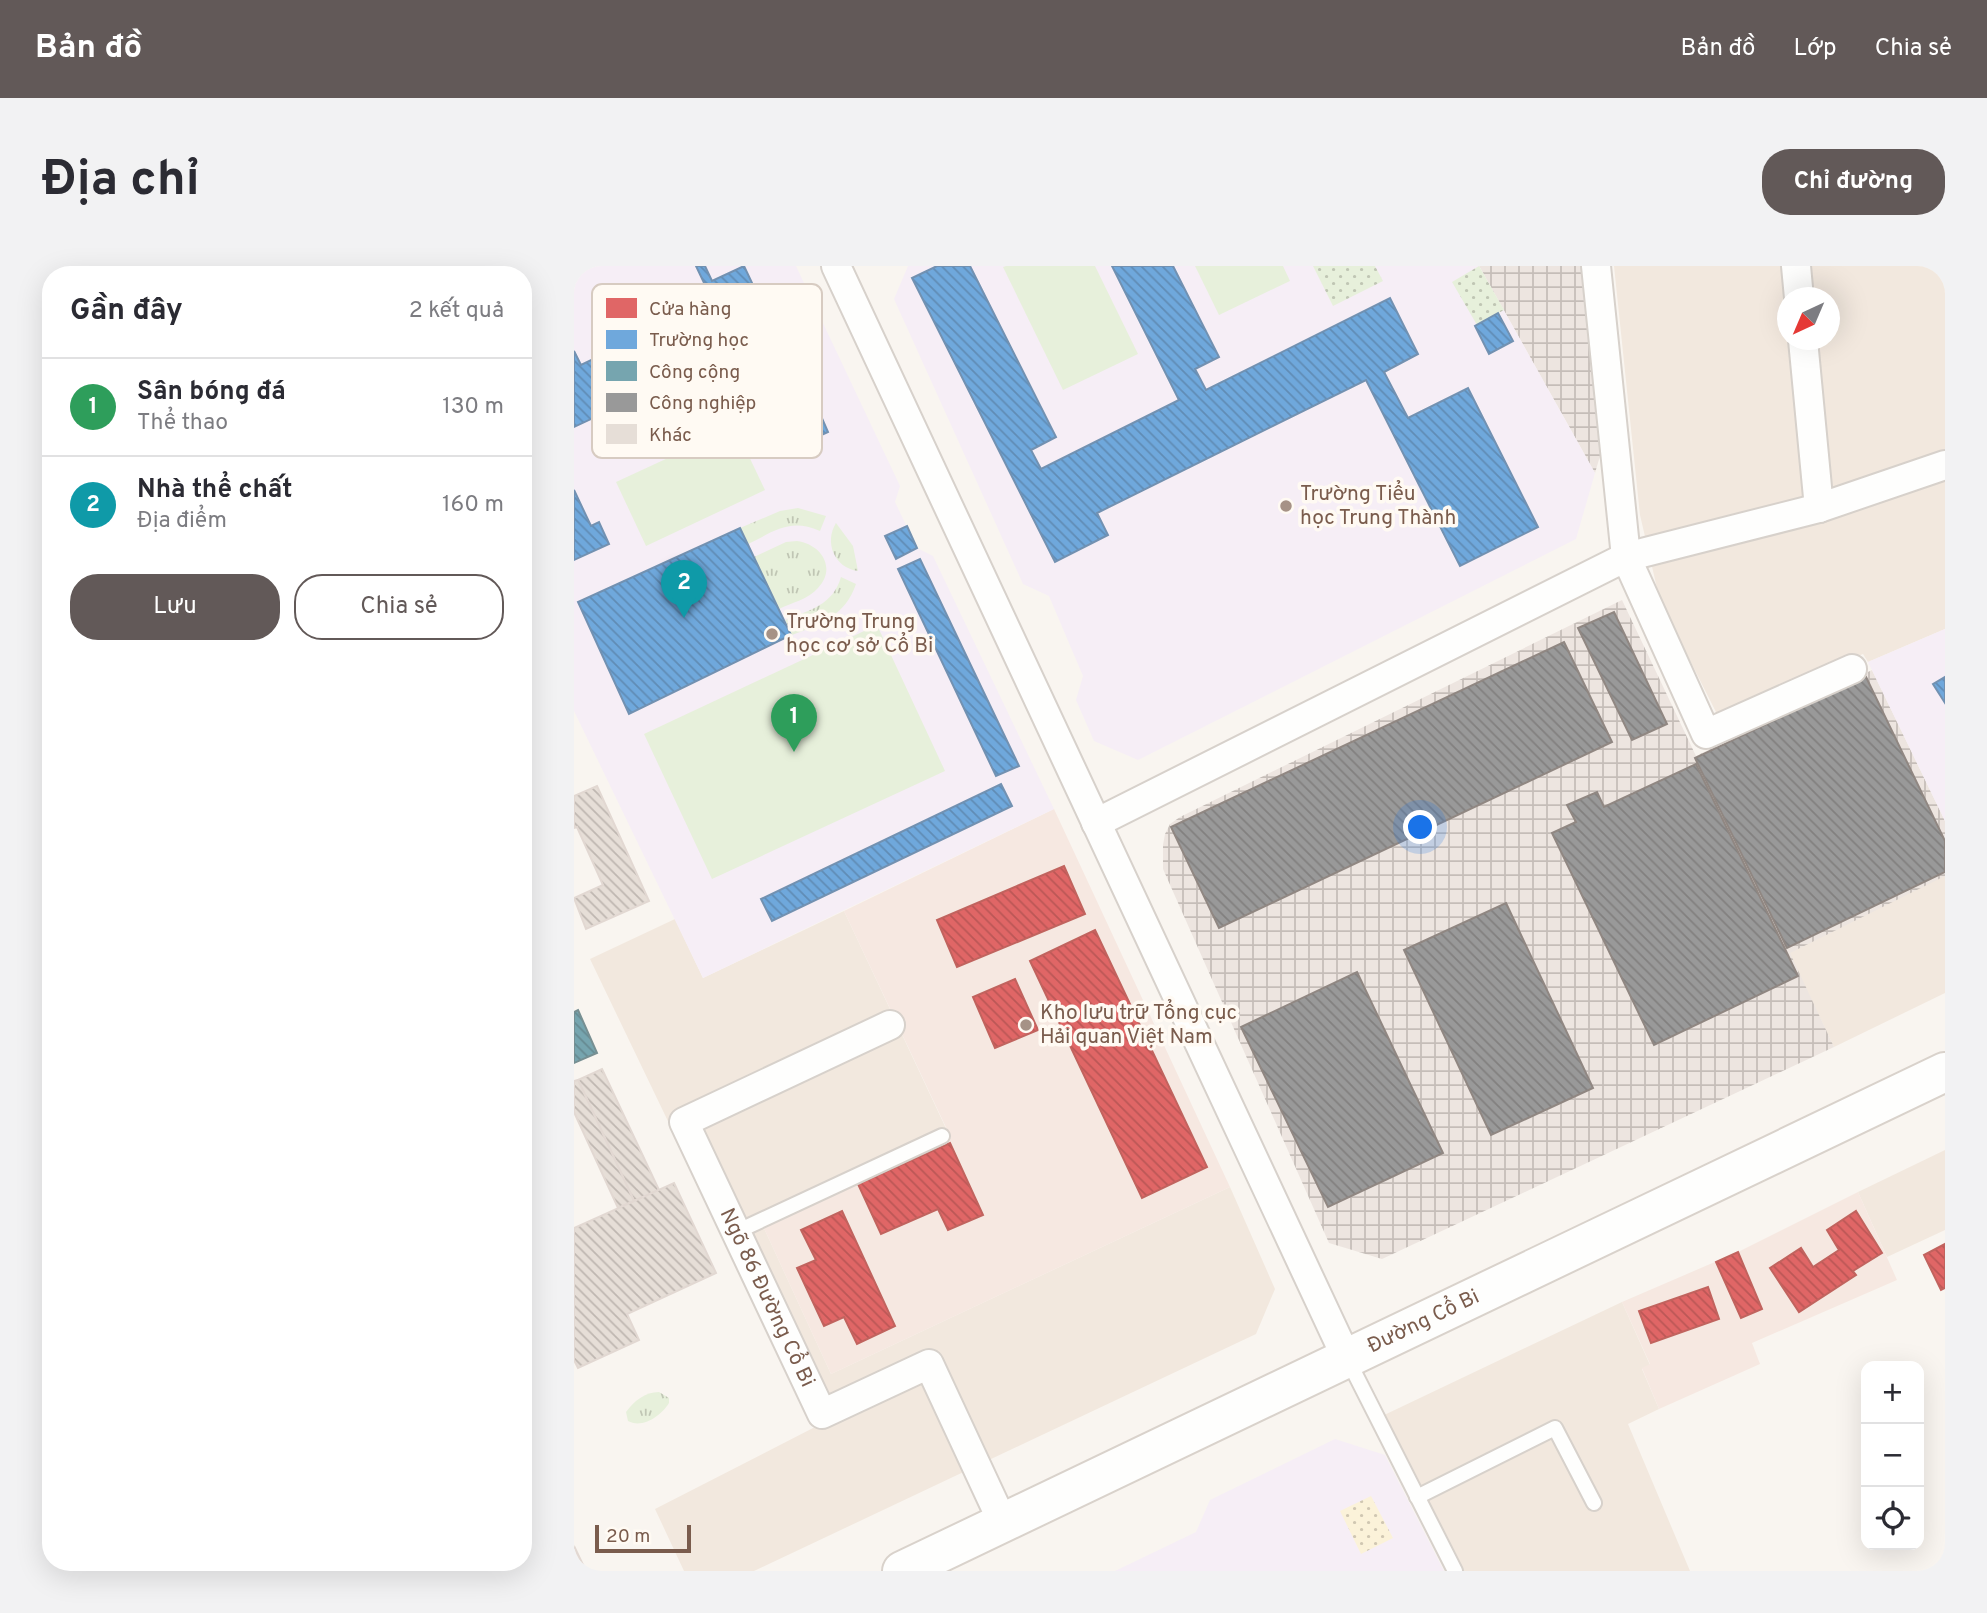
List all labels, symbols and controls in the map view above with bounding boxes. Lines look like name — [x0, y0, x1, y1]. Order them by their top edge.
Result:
text: Bản đồ — [35, 28, 142, 70]
text: Bản đồ — [1681, 34, 1756, 64]
text: Lớp — [1794, 34, 1837, 64]
text: Chia sẻ — [1875, 34, 1952, 64]
button: Chỉ đường — [1762, 149, 1945, 215]
text: Địa chỉ — [42, 151, 200, 213]
legend — [592, 284, 822, 458]
north arrow — [1777, 287, 1840, 350]
text: Gần đây — [70, 293, 183, 330]
text: 2 kết quả — [409, 297, 504, 326]
text: Cửa hàng — [649, 298, 731, 322]
text: Trường học — [649, 329, 749, 353]
text: Công cộng — [649, 361, 740, 385]
text: Sân bóng đá — [137, 376, 286, 409]
text: Công nghiệp — [649, 392, 756, 416]
text: 1 — [88, 393, 98, 422]
text: 130 m — [442, 393, 504, 422]
text: Thể thao — [137, 409, 228, 438]
text: Khác — [649, 424, 692, 448]
text: Nhà thể chất — [137, 474, 293, 507]
place label: Trường Tiểu học Trung Thành — [1300, 479, 1456, 532]
text: 2 — [86, 491, 100, 520]
text: 160 m — [442, 491, 504, 520]
marker: Trường Tiểu học Trung Thành — [1278, 498, 1294, 514]
text: Địa điểm — [137, 507, 227, 536]
pin: 2 — [661, 560, 707, 618]
button: Lưu — [70, 574, 280, 640]
button: Chia sẻ — [294, 574, 504, 640]
place label: Trường Trung học cơ sở Cổ Bi — [786, 609, 933, 660]
marker: Trường Trung học cơ sở Cổ Bi — [764, 626, 780, 642]
pin: 1 — [771, 694, 817, 752]
your location — [1403, 810, 1437, 844]
place label: Kho lưu trữ Tổng cục Hải quan Việt Nam — [1040, 998, 1237, 1051]
marker: Kho lưu trữ Tổng cục Hải quan Việt Nam — [1018, 1017, 1034, 1033]
street label: Ngõ 86 Đường Cổ Bi — [713, 1204, 821, 1391]
street label: Đường Cổ Bi — [1363, 1283, 1484, 1360]
map controls — [1861, 1361, 1924, 1550]
button: + — [1861, 1361, 1924, 1424]
button: − — [1861, 1424, 1924, 1487]
button: locate — [1861, 1487, 1924, 1550]
scale bar — [595, 1522, 691, 1554]
text: 20 m — [606, 1525, 650, 1549]

